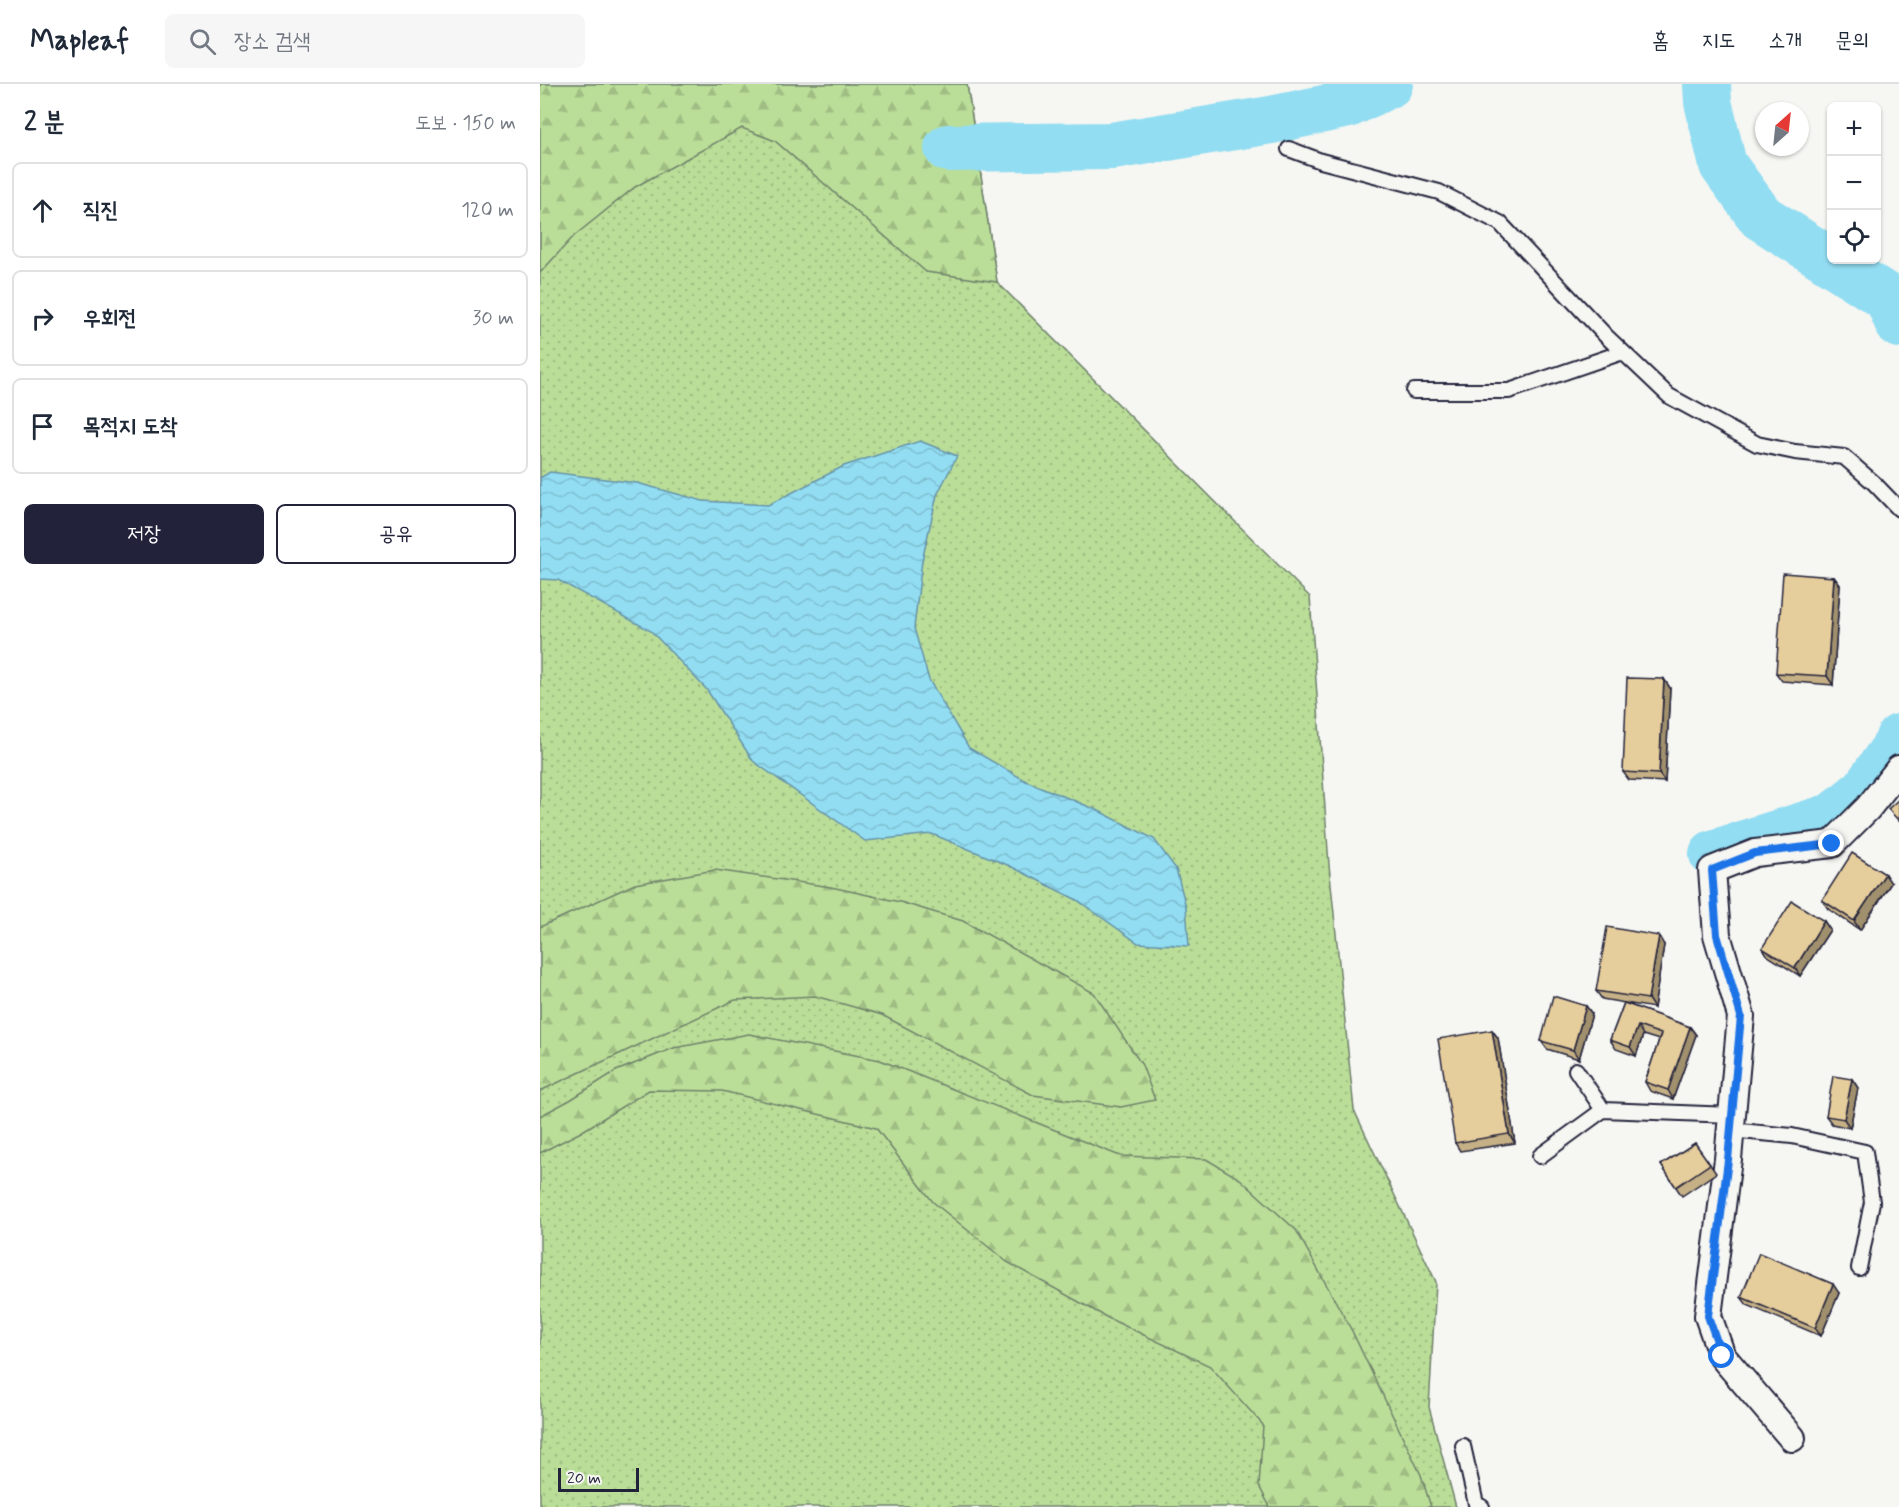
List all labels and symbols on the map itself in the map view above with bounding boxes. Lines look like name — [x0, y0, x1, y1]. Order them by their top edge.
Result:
north arrow — [1755, 102, 1809, 156]
route end — [1818, 830, 1844, 856]
route start — [1708, 1342, 1734, 1368]
scale bar — [558, 1465, 639, 1492]

